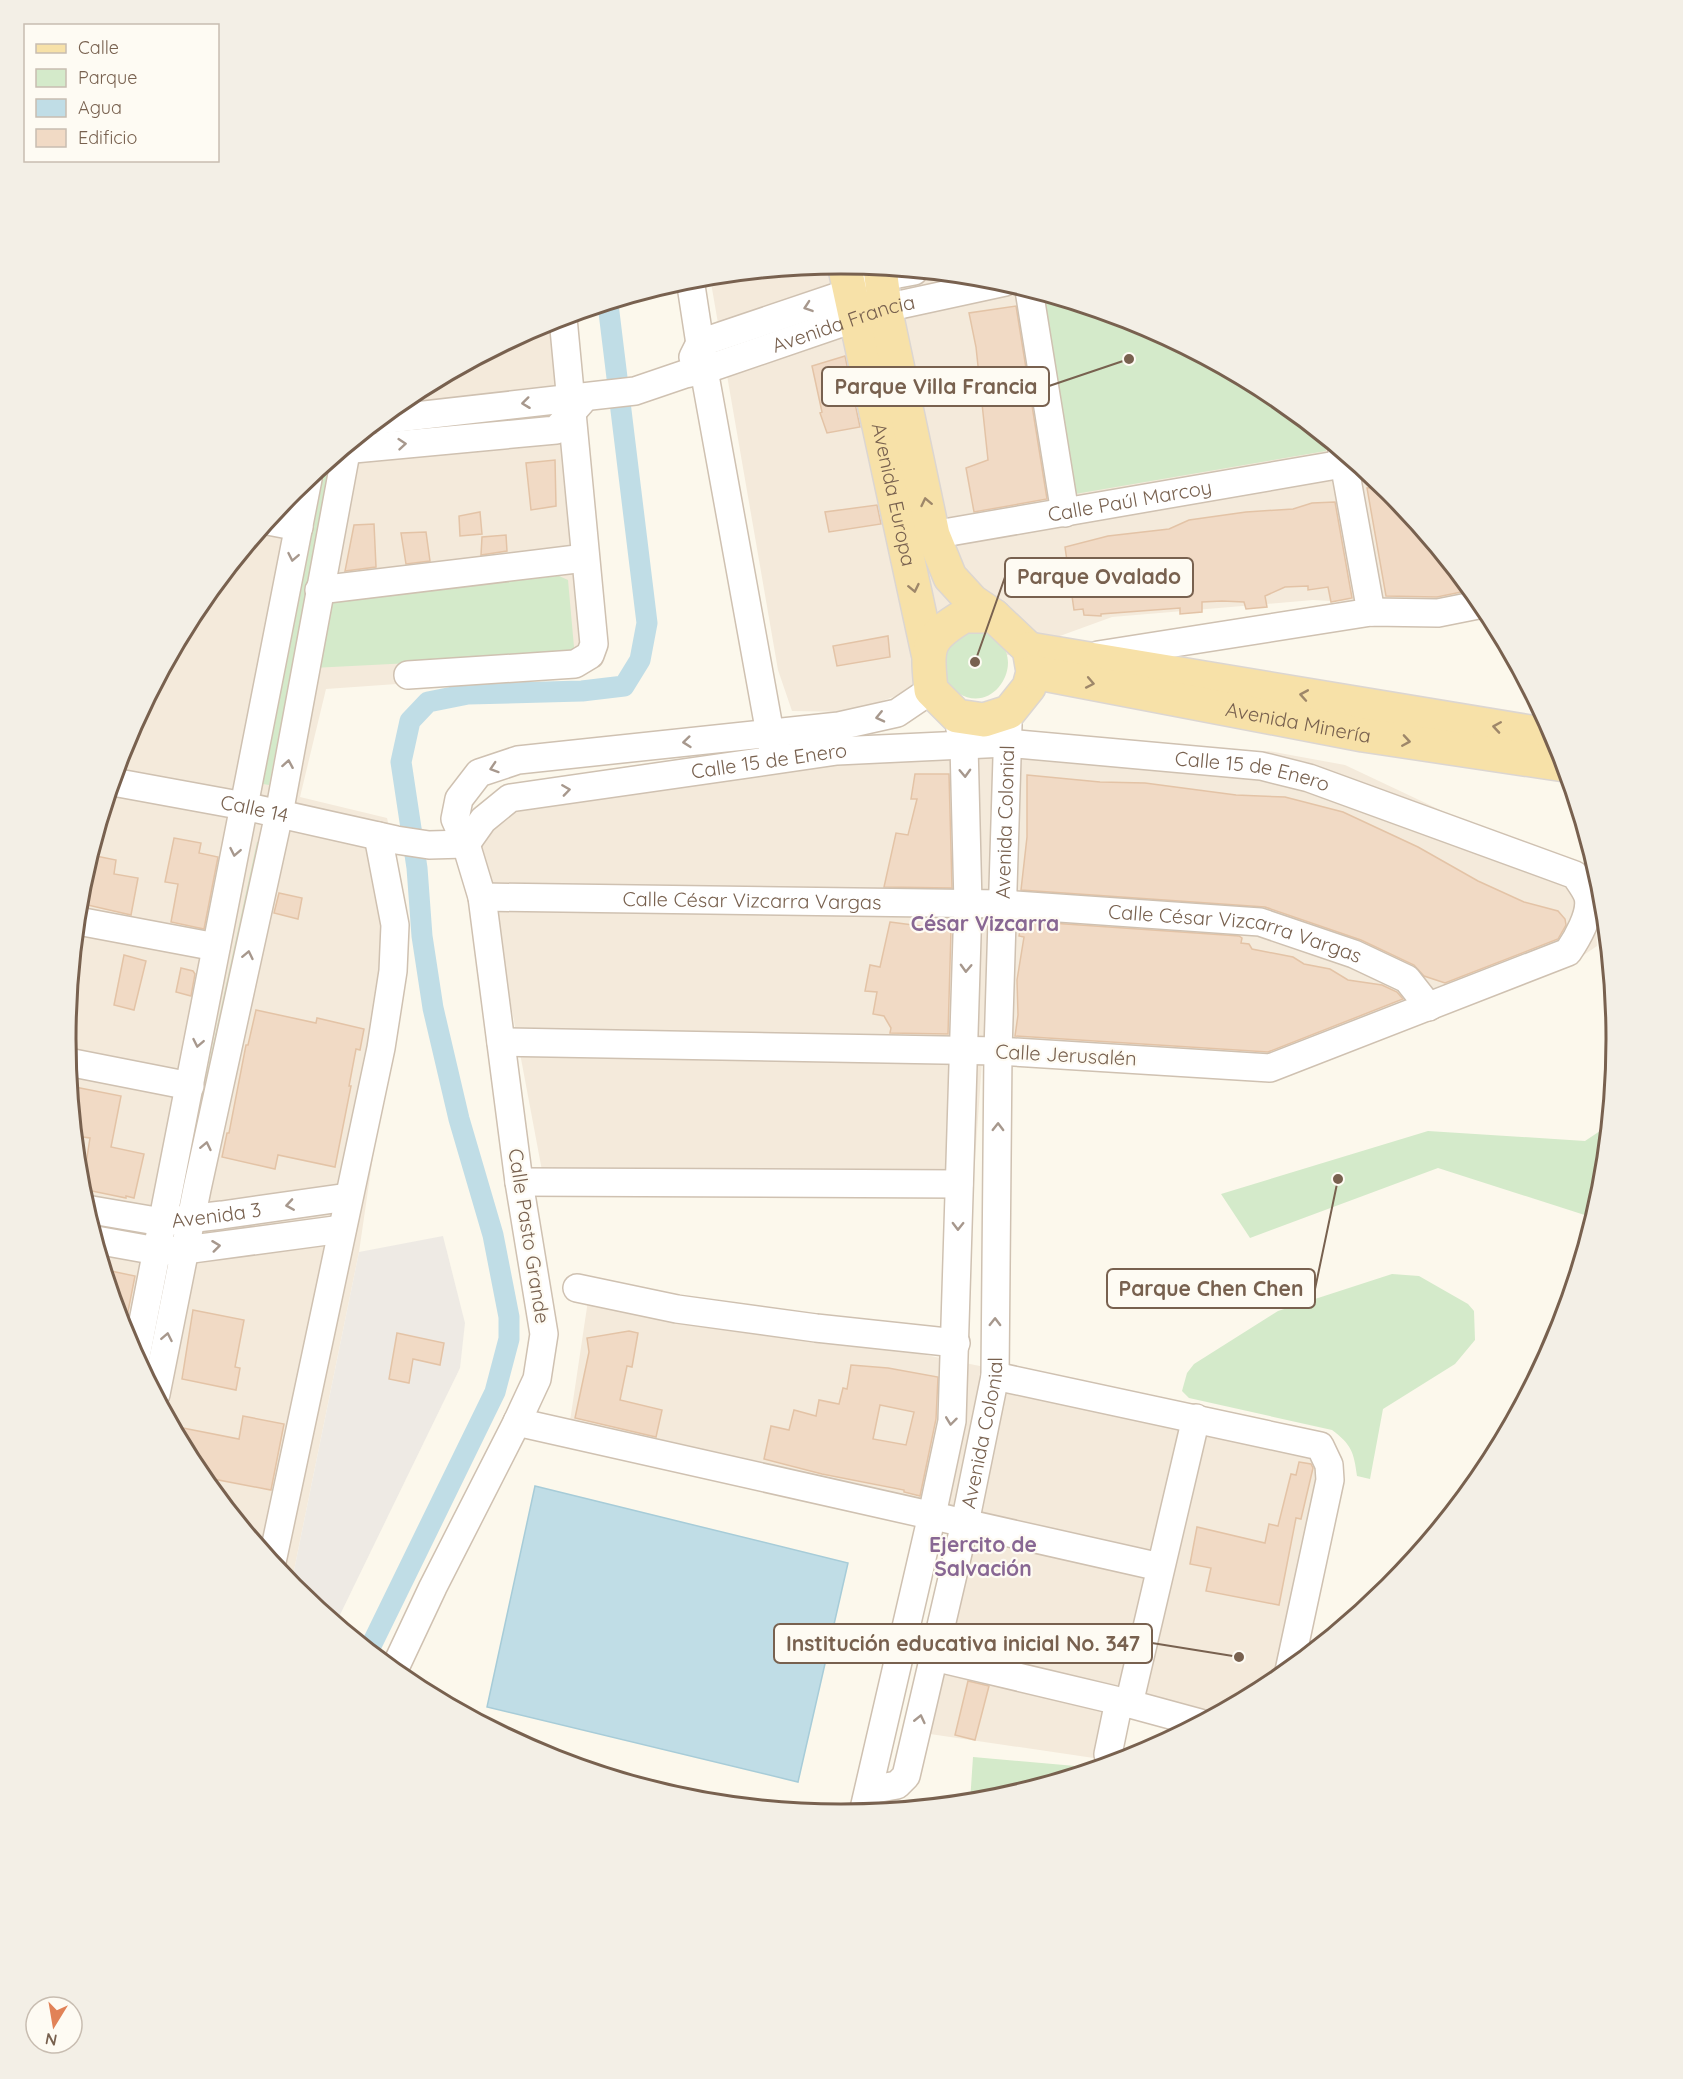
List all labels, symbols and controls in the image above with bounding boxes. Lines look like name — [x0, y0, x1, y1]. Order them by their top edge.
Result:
legend — [24, 24, 219, 162]
text: Calle — [78, 36, 119, 59]
text: Parque — [78, 66, 137, 89]
text: Agua — [78, 96, 122, 119]
text: Edificio — [78, 126, 137, 149]
street label: Avenida Francia — [769, 289, 917, 358]
one-way arrow — [803, 299, 814, 312]
callout: Parque Villa Francia — [822, 367, 1049, 406]
text: Parque Villa Francia — [834, 373, 1038, 399]
one-way arrow — [522, 397, 531, 409]
street label: Avenida Europa — [867, 421, 922, 569]
one-way arrow — [397, 438, 406, 451]
street label: Calle Paúl Marcoy — [1046, 474, 1214, 527]
one-way arrow — [920, 497, 933, 507]
one-way arrow — [287, 552, 300, 562]
callout: Parque Ovalado — [1005, 558, 1193, 597]
text: Parque Ovalado — [1017, 563, 1181, 589]
one-way arrow — [906, 583, 919, 593]
one-way arrow — [1085, 676, 1095, 689]
one-way arrow — [1300, 689, 1310, 702]
street label: Avenida Minería — [1223, 696, 1373, 748]
one-way arrow — [875, 710, 885, 723]
one-way arrow — [1492, 722, 1501, 734]
one-way arrow — [682, 735, 692, 748]
one-way arrow — [1401, 735, 1410, 747]
street label: Calle 15 de Enero — [689, 738, 848, 784]
street label: Avenida Colonial — [990, 745, 1019, 899]
street label: Calle 15 de Enero — [1174, 745, 1334, 797]
one-way arrow — [281, 759, 294, 769]
one-way arrow — [489, 761, 500, 773]
one-way arrow — [958, 769, 971, 778]
one-way arrow — [562, 785, 571, 797]
street label: Calle 14 — [219, 789, 291, 828]
one-way arrow — [229, 846, 242, 856]
street label: Calle César Vizcarra Vargas — [622, 886, 882, 914]
street label: Calle César Vizcarra Vargas — [1107, 898, 1366, 968]
district label: César Vizcarra — [911, 910, 1059, 936]
one-way arrow — [241, 950, 254, 960]
one-way arrow — [960, 964, 973, 973]
one-way arrow — [192, 1038, 205, 1048]
street label: Calle Jerusalén — [995, 1038, 1137, 1071]
one-way arrow — [991, 1123, 1004, 1132]
one-way arrow — [199, 1141, 212, 1151]
street label: Calle Pasto Grande — [503, 1147, 556, 1325]
street label: Avenida 3 — [170, 1197, 263, 1233]
one-way arrow — [286, 1199, 295, 1211]
one-way arrow — [952, 1222, 965, 1231]
one-way arrow — [211, 1240, 221, 1252]
callout: Parque Chen Chen — [1107, 1269, 1315, 1308]
text: Parque Chen Chen — [1119, 1275, 1303, 1301]
one-way arrow — [989, 1318, 1002, 1327]
one-way arrow — [160, 1332, 173, 1342]
street label: Avenida Colonial — [955, 1357, 1007, 1511]
one-way arrow — [945, 1416, 958, 1426]
district label: Ejercito de Salvación — [929, 1531, 1037, 1581]
callout: Institución educativa inicial No. 347 — [774, 1624, 1152, 1663]
text: Institución educativa inicial No. 347 — [786, 1630, 1140, 1656]
one-way arrow — [912, 1714, 925, 1724]
north arrow — [24, 1995, 84, 2055]
text: N — [43, 2029, 59, 2051]

